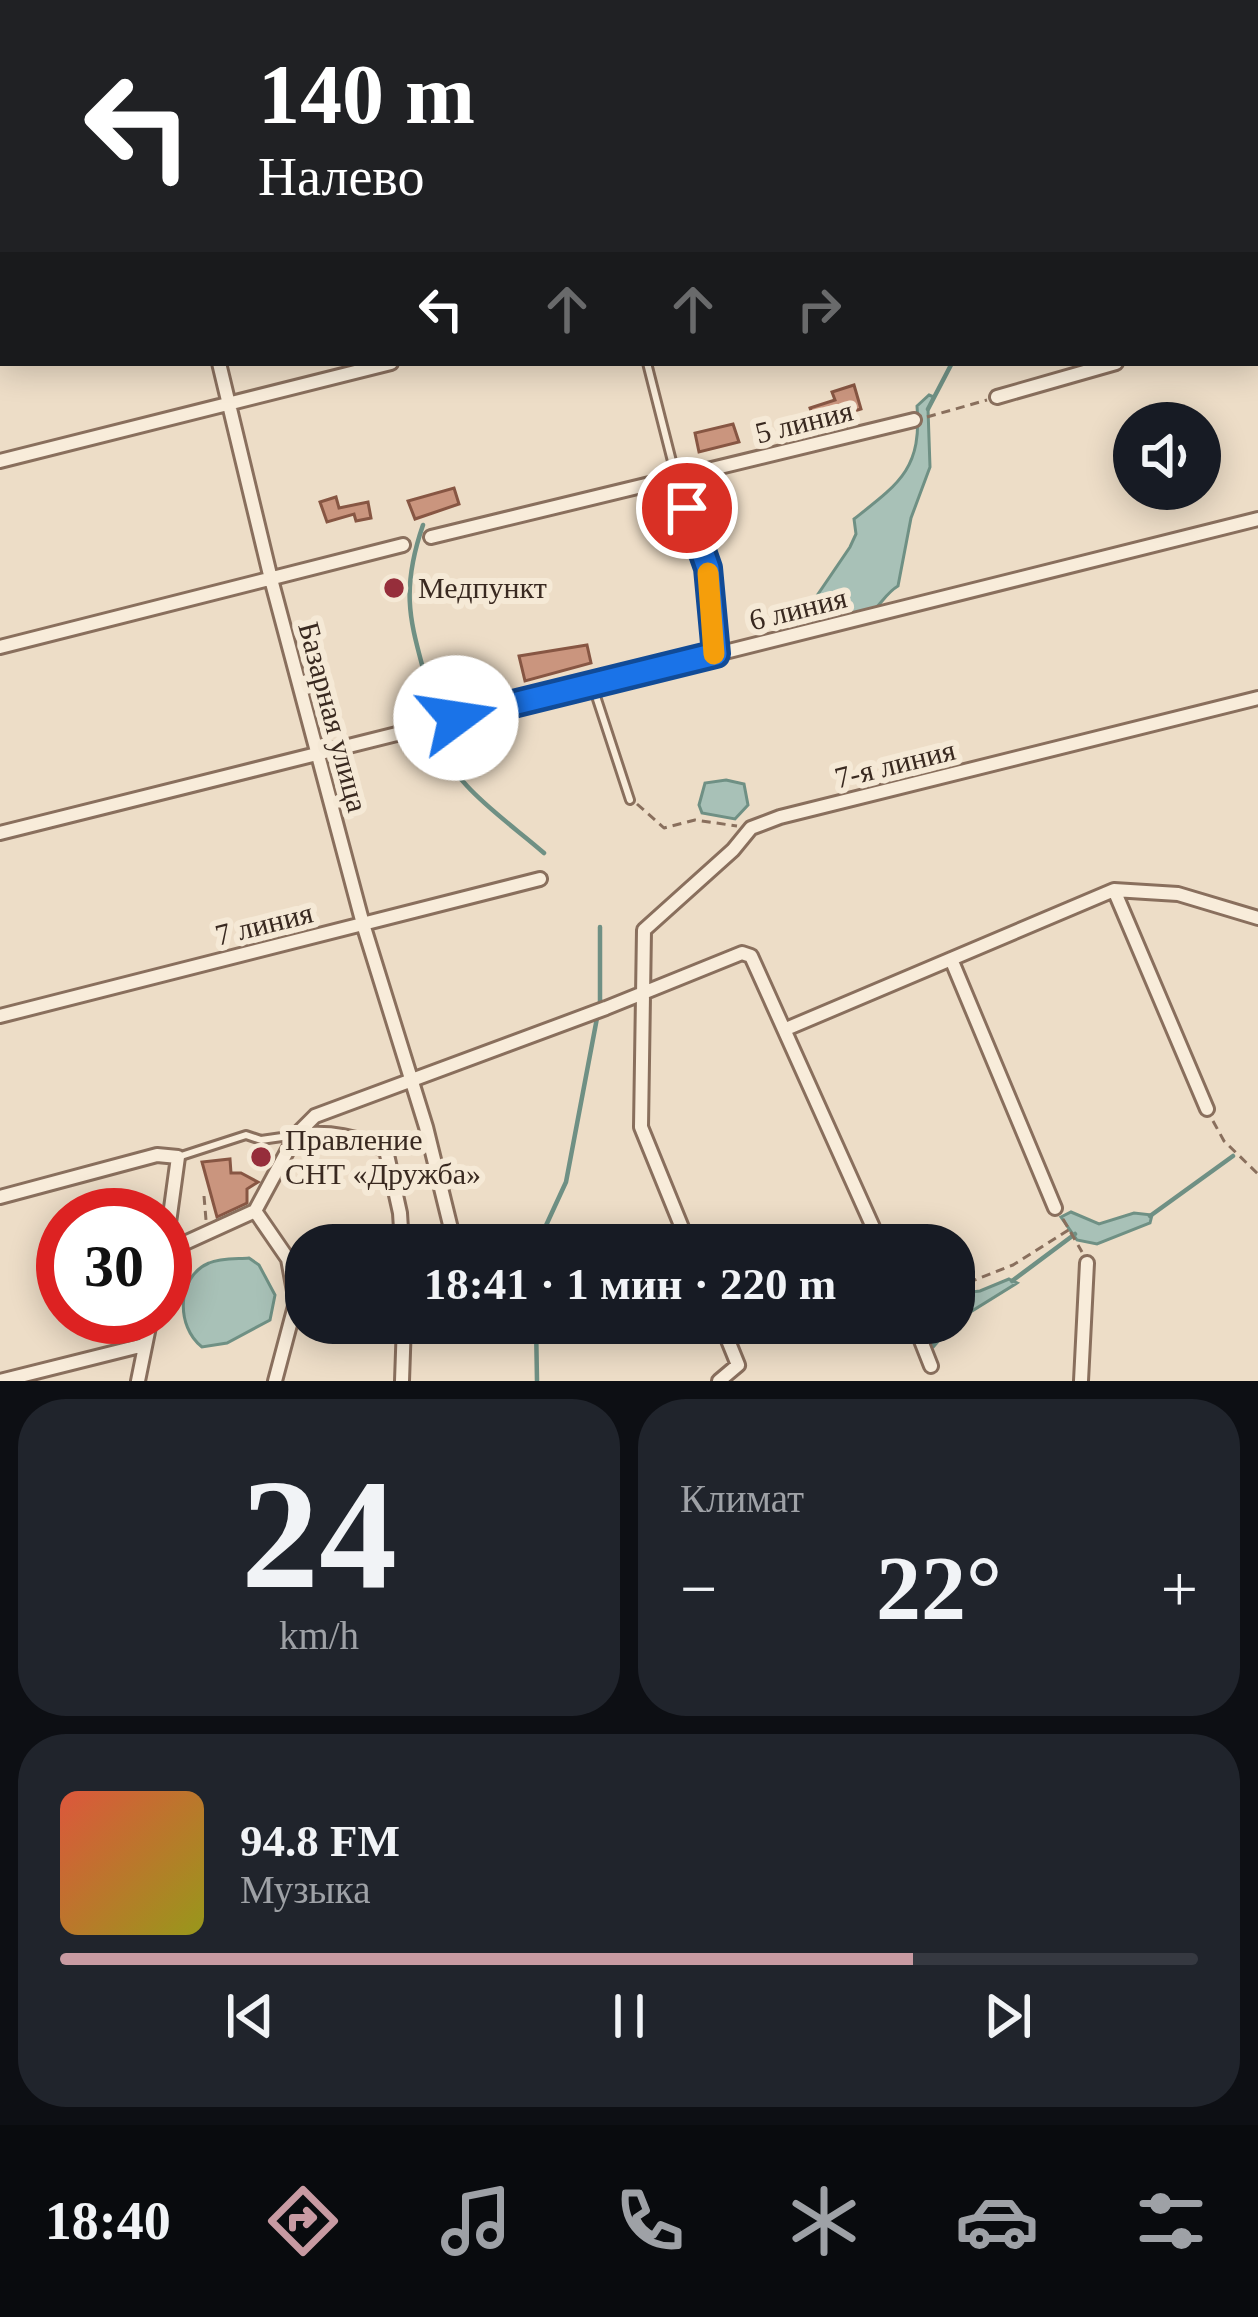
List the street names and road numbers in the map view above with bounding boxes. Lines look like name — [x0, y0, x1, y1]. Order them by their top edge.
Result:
street label: 5 линия — [752, 393, 856, 450]
street label: 6 линия — [746, 580, 850, 637]
street label: Базарная улица — [292, 618, 375, 816]
street label: 7-я линия — [831, 733, 959, 794]
street label: 7 линия — [212, 895, 316, 952]

